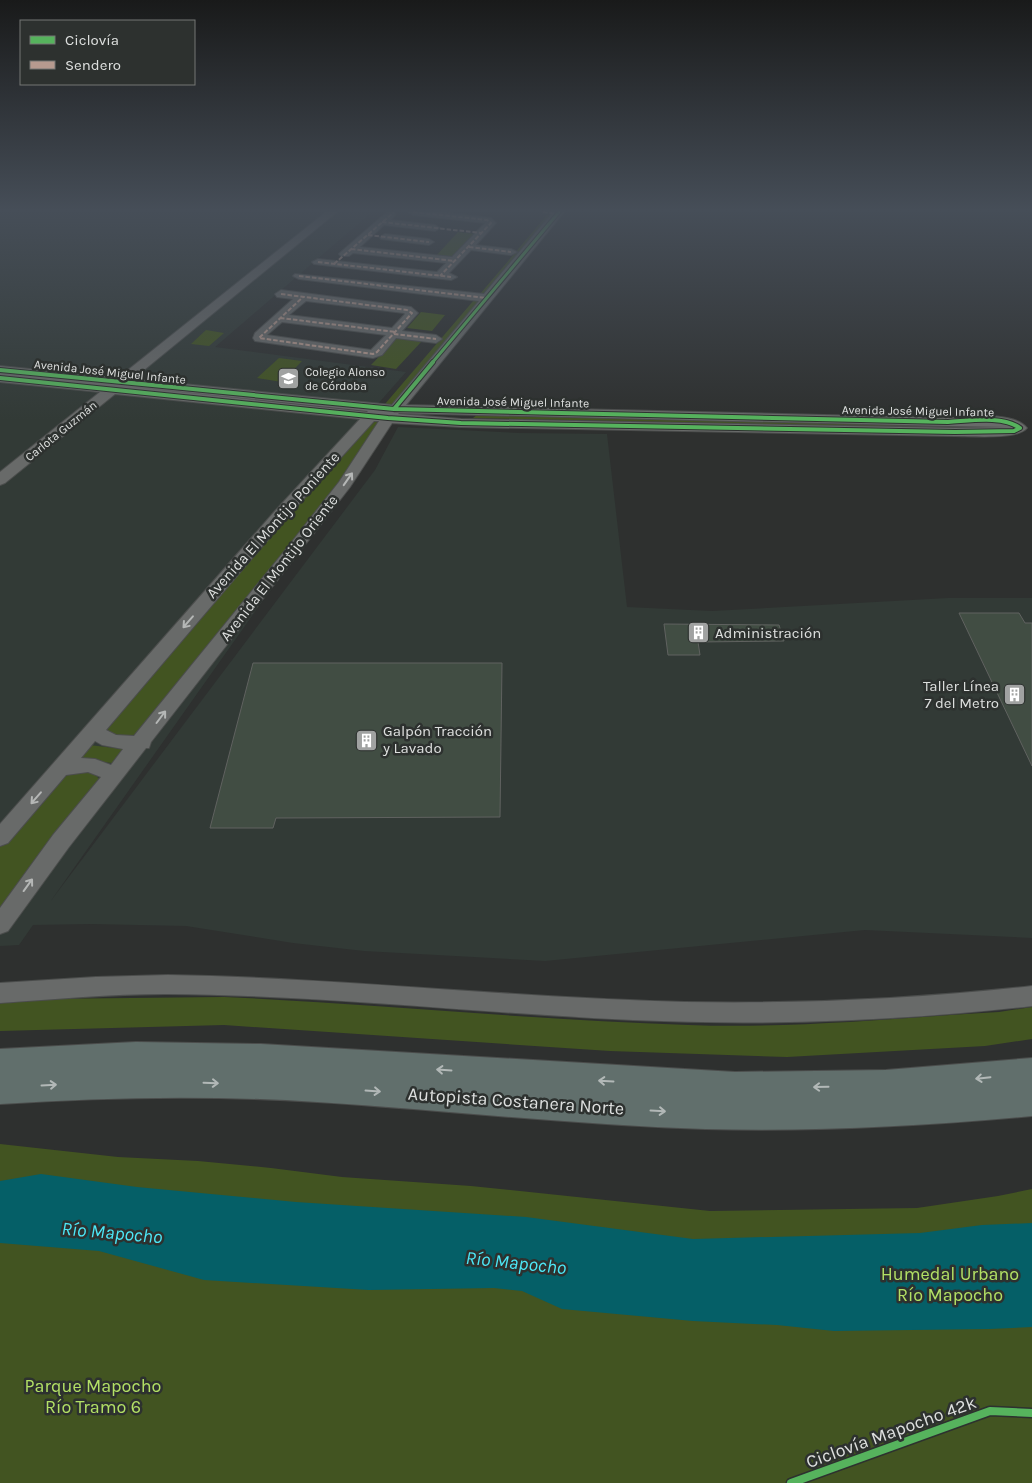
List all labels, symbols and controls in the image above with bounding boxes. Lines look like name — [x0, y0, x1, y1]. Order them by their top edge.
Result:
legend — [20, 20, 195, 85]
text: Ciclovía — [65, 31, 119, 49]
text: Sendero — [65, 56, 121, 74]
street label: Avenida José Miguel Infante — [34, 357, 186, 387]
place label: Colegio Alonso de Córdoba — [305, 365, 385, 393]
school or university icon: Colegio Alonso de Córdoba — [277, 367, 301, 391]
street label: Avenida José Miguel Infante — [437, 394, 589, 410]
street label: Carlota Guzmán — [22, 398, 100, 464]
street label: Avenida José Miguel Infante — [842, 403, 994, 419]
street label: Avenida El Montijo Poniente — [203, 448, 343, 602]
one-way arrow — [343, 472, 353, 486]
street label: Avenida El Montijo Oriente — [216, 491, 342, 645]
one-way arrow — [182, 615, 193, 628]
building icon: Administración — [687, 621, 711, 645]
place label: Administración — [715, 624, 821, 642]
place label: Taller Línea 7 del Metro — [923, 677, 999, 712]
building icon: Taller Línea 7 del Metro — [1003, 683, 1027, 707]
one-way arrow — [156, 711, 167, 724]
place label: Galpón Tracción y Lavado — [382, 722, 492, 757]
building icon: Galpón Tracción y Lavado — [355, 728, 379, 752]
one-way arrow — [30, 791, 41, 804]
one-way arrow — [23, 879, 33, 893]
one-way arrow — [437, 1066, 453, 1075]
one-way arrow — [976, 1073, 992, 1083]
one-way arrow — [599, 1077, 615, 1086]
one-way arrow — [203, 1078, 219, 1087]
one-way arrow — [40, 1081, 56, 1090]
street label: Autopista Costanera Norte — [407, 1082, 625, 1120]
one-way arrow — [814, 1082, 830, 1092]
one-way arrow — [365, 1086, 381, 1095]
one-way arrow — [649, 1106, 665, 1115]
water label: Río Mapocho — [61, 1218, 164, 1248]
water label: Río Mapocho — [465, 1247, 568, 1279]
park label: Humedal Urbano Río Mapocho — [881, 1263, 1019, 1306]
park label: Parque Mapocho Río Tramo 6 — [25, 1375, 161, 1418]
street label: Ciclovía Mapocho 42k — [803, 1391, 979, 1473]

